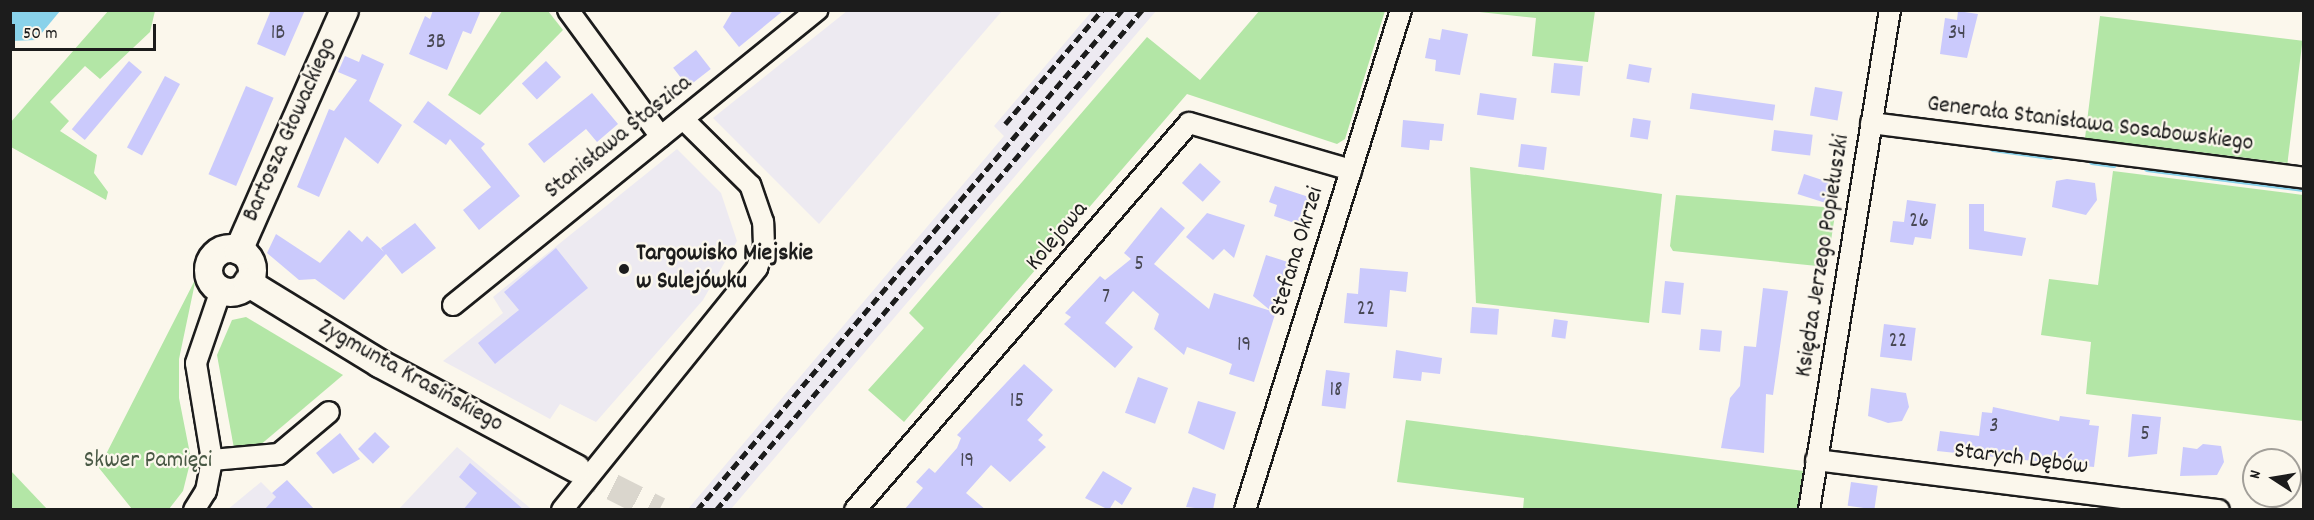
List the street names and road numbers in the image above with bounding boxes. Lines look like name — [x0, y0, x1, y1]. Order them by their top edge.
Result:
street label: Bartosza Głowackiego — [238, 34, 344, 226]
street label: Stanisława Staszica — [540, 70, 698, 206]
street label: Generała Stanisława Sosabowskiego — [1925, 91, 2255, 159]
street label: Księdza Jerzego Popiełuszki — [1791, 133, 1857, 379]
street label: Stefana Okrzei — [1265, 184, 1331, 320]
street label: Kolejowa — [1021, 196, 1095, 278]
street label: Zygmunta Krasińskiego — [312, 314, 508, 440]
street label: Starych Dębów — [1952, 437, 2090, 483]

